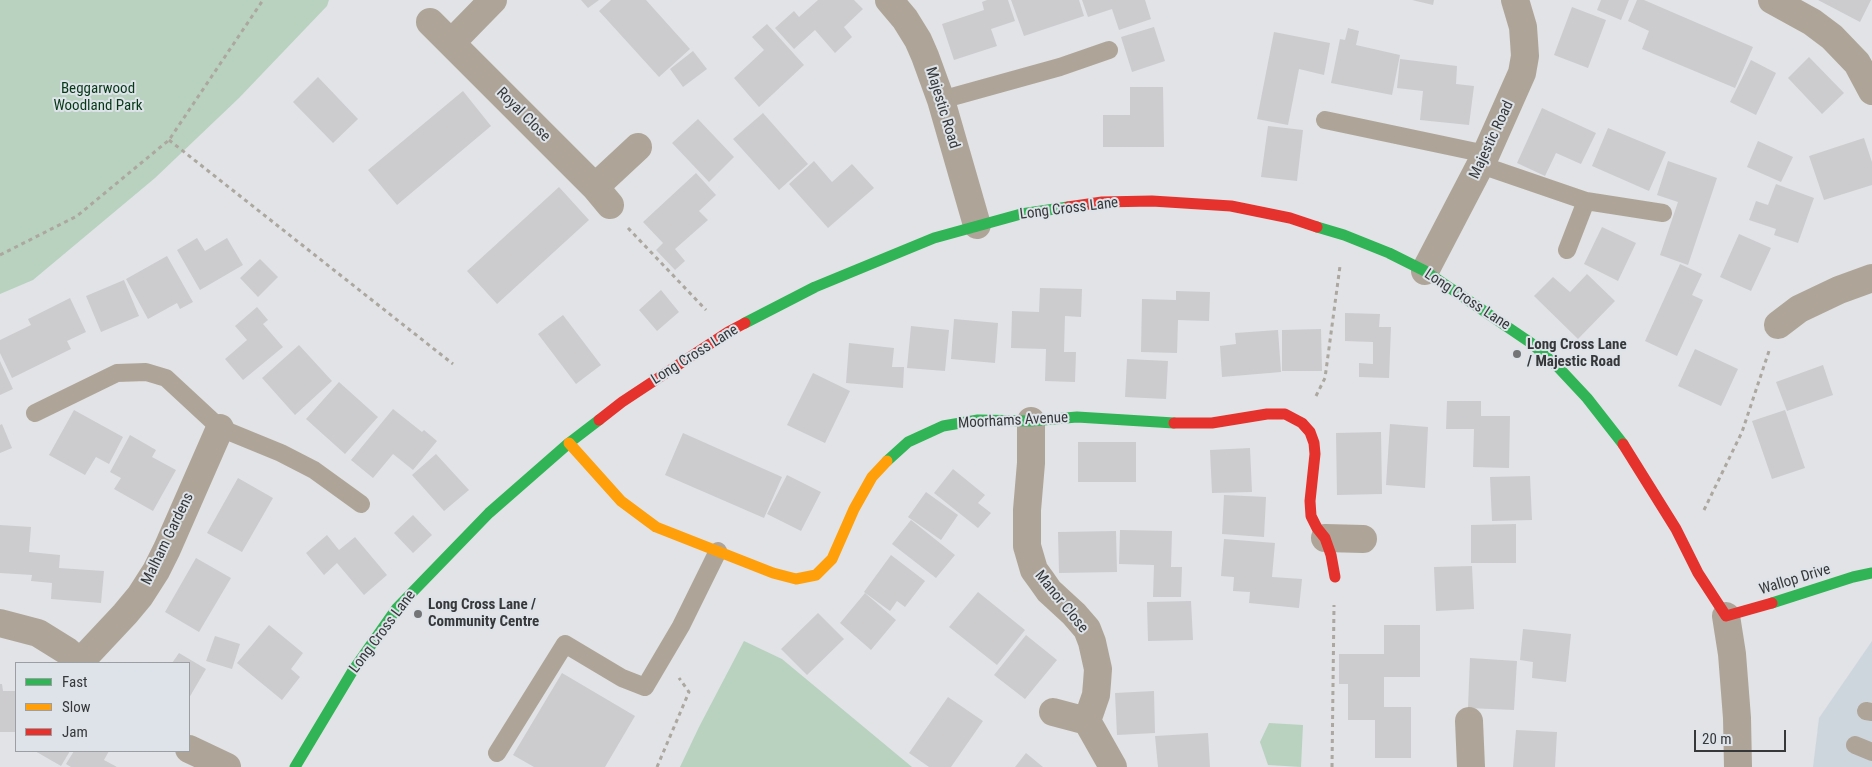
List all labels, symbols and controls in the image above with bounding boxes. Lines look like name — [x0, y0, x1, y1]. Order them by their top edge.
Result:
street label: Majestic Road — [921, 65, 963, 151]
park label: Beggarwood Woodland Park — [53, 80, 143, 115]
street label: Royal Close — [492, 84, 554, 146]
street label: Majestic Road — [1466, 98, 1518, 182]
street label: Long Cross Lane — [1019, 194, 1119, 224]
street label: Long Cross Lane — [1421, 266, 1513, 334]
street label: Long Cross Lane — [648, 321, 742, 389]
place label: Long Cross Lane / Majestic Road — [1527, 336, 1627, 371]
marker: Long Cross Lane / Majestic Road — [1511, 348, 1523, 360]
street label: Moorhams Avenue — [958, 409, 1068, 433]
street label: Malham Gardens — [138, 490, 198, 588]
street label: Wallop Drive — [1757, 561, 1833, 599]
street label: Manor Close — [1031, 567, 1091, 637]
street label: Long Cross Lane — [346, 587, 420, 677]
place label: Long Cross Lane / Community Centre — [428, 596, 539, 631]
marker: Long Cross Lane / Community Centre — [412, 608, 424, 620]
legend — [15, 662, 190, 752]
text: Fast — [62, 673, 87, 691]
text: Slow — [62, 698, 91, 716]
scale bar — [1697, 720, 1790, 752]
text: Jam — [62, 723, 88, 741]
text: 20 m — [1702, 730, 1732, 748]

